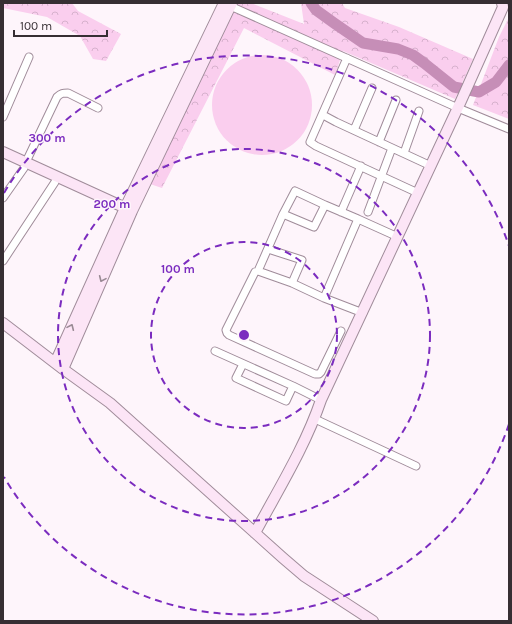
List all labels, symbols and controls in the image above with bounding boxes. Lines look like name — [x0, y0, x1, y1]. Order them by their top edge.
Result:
scale bar — [14, 12, 107, 38]
text: 100 m — [20, 19, 52, 33]
text: 300 m — [28, 131, 66, 145]
text: 200 m — [94, 197, 130, 211]
text: 100 m — [161, 262, 195, 276]
one-way arrow — [99, 274, 107, 282]
one-way arrow — [66, 324, 74, 332]
centre of rings — [237, 328, 251, 342]

